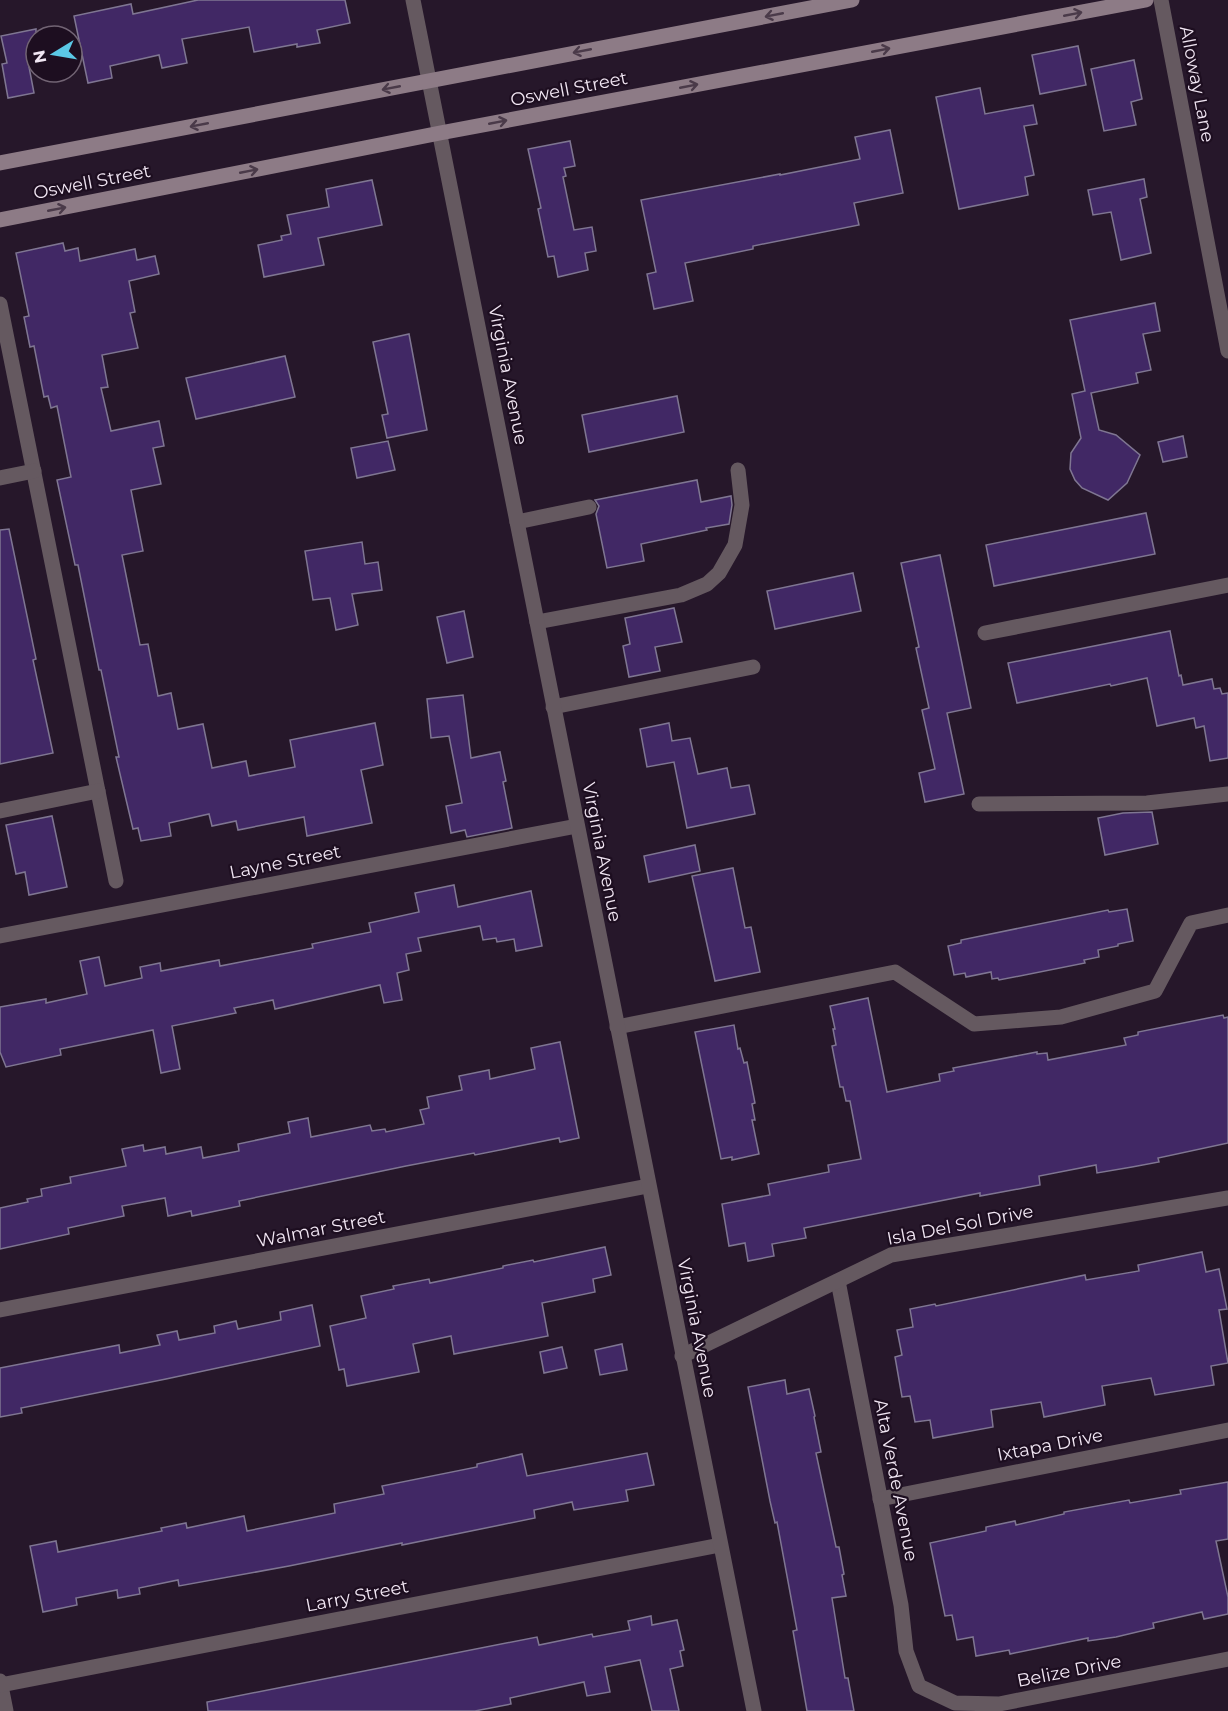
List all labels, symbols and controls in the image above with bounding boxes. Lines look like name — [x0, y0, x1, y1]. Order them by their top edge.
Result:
one-way arrow — [1062, 8, 1082, 19]
one-way arrow — [764, 10, 784, 21]
north arrow — [24, 24, 84, 84]
street label: Alloway Lane — [1175, 24, 1219, 144]
one-way arrow — [871, 44, 890, 55]
one-way arrow — [573, 46, 592, 57]
text: N — [29, 49, 50, 65]
street label: Oswell Street — [509, 67, 629, 111]
one-way arrow — [679, 80, 699, 91]
one-way arrow — [381, 83, 401, 94]
one-way arrow — [487, 116, 507, 127]
one-way arrow — [190, 120, 209, 131]
street label: Oswell Street — [32, 160, 152, 204]
one-way arrow — [238, 165, 258, 176]
one-way arrow — [47, 203, 67, 214]
street label: Virginia Avenue — [484, 303, 532, 447]
street label: Virginia Avenue — [578, 780, 626, 924]
street label: Layne Street — [228, 840, 342, 884]
street label: Isla Del Sol Drive — [885, 1200, 1035, 1250]
street label: Walmar Street — [255, 1206, 387, 1252]
street label: Virginia Avenue — [673, 1256, 721, 1400]
street label: Alta Verde Avenue — [869, 1397, 923, 1563]
street label: Ixtapa Drive — [995, 1424, 1105, 1466]
street label: Larry Street — [304, 1575, 410, 1617]
street label: Belize Drive — [1015, 1650, 1123, 1692]

